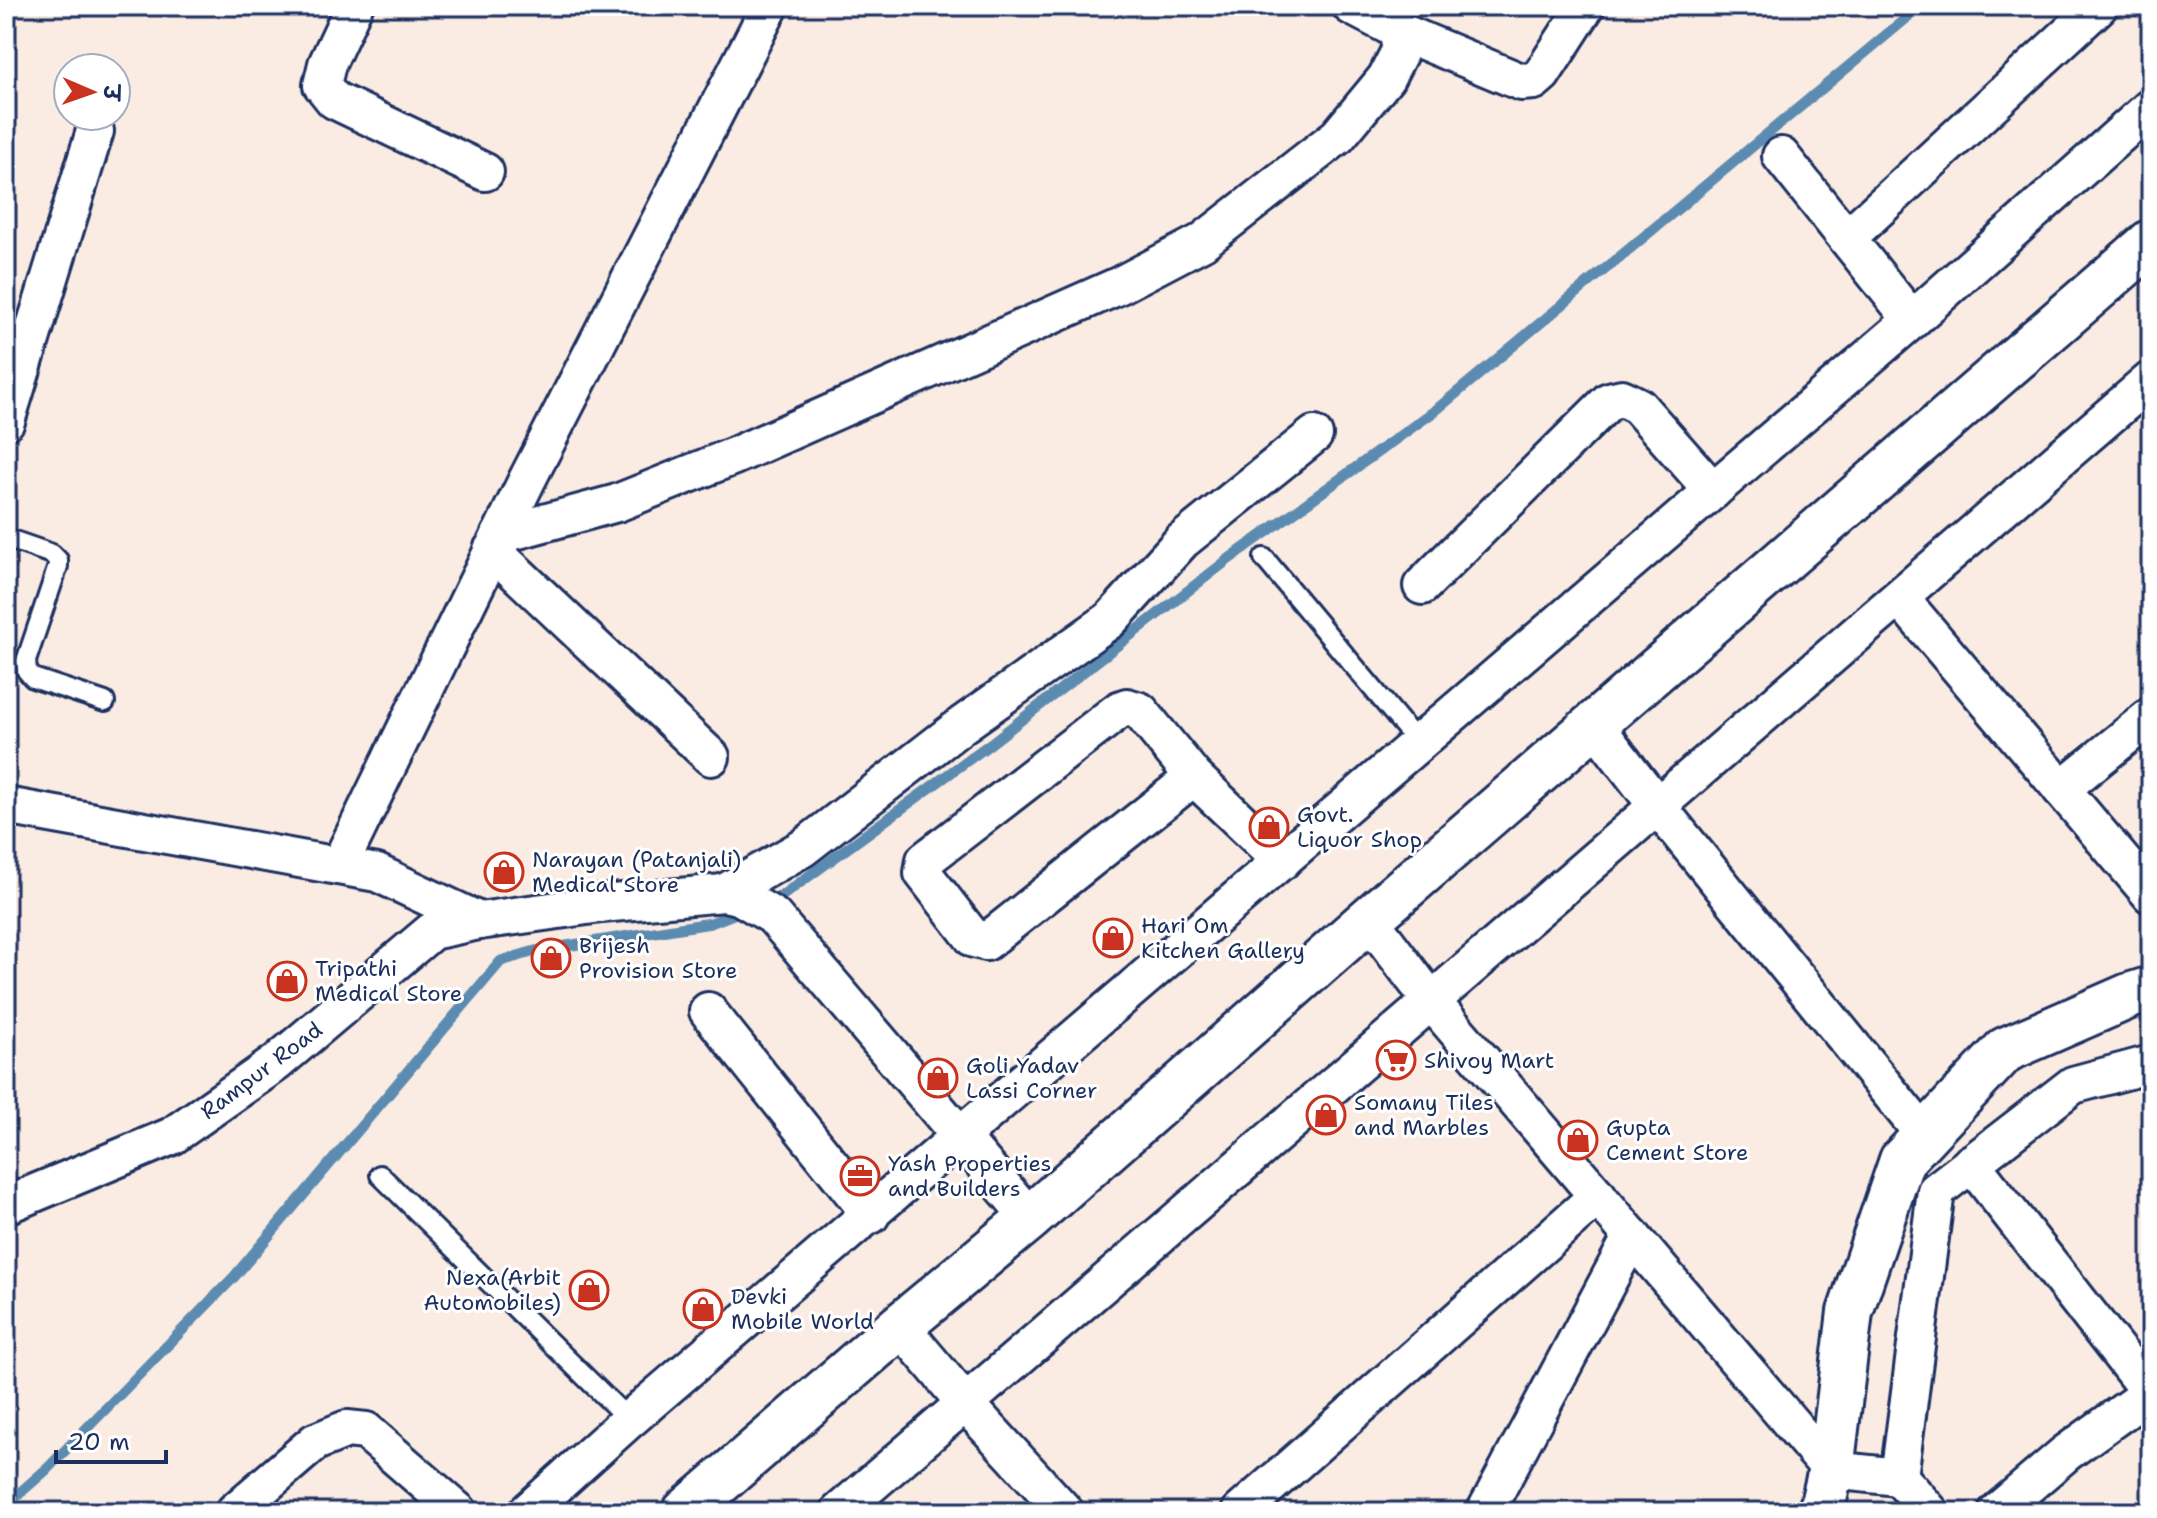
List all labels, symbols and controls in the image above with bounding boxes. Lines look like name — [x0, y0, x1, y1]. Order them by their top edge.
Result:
north arrow — [52, 52, 132, 132]
text: उ — [97, 83, 126, 103]
place label: Govt. Liquor Shop — [1297, 800, 1422, 854]
shop icon: Govt. Liquor Shop — [1248, 806, 1290, 848]
place label: Narayan (Patanjali) Medical Store — [532, 845, 741, 899]
shop icon: Narayan (Patanjali) Medical Store — [483, 851, 525, 893]
place label: Hari Om Kitchen Gallery — [1141, 911, 1305, 965]
shop icon: Hari Om Kitchen Gallery — [1092, 917, 1134, 959]
place label: Brijesh Provision Store — [579, 931, 737, 985]
shop icon: Brijesh Provision Store — [530, 937, 572, 979]
place label: Tripathi Medical Store — [315, 954, 462, 1008]
shop icon: Tripathi Medical Store — [266, 960, 308, 1002]
street label: Rampur Road — [195, 1015, 328, 1126]
supermarket icon: Shivoy Mart — [1375, 1039, 1417, 1081]
place label: Shivoy Mart — [1424, 1046, 1554, 1075]
place label: Goli Yadav Lassi Corner — [966, 1051, 1098, 1105]
shop icon: Goli Yadav Lassi Corner — [917, 1057, 959, 1099]
place label: Somany Tiles and Marbles — [1354, 1088, 1494, 1142]
shop icon: Somany Tiles and Marbles — [1305, 1094, 1347, 1136]
place label: Gupta Cement Store — [1606, 1113, 1748, 1167]
shop icon: Gupta Cement Store — [1557, 1119, 1599, 1161]
place label: Yash Properties and Builders — [888, 1149, 1051, 1203]
office icon: Yash Properties and Builders — [839, 1155, 881, 1197]
place label: Nexa(Arbit Automobiles) — [424, 1263, 561, 1317]
shop icon: Nexa(Arbit Automobiles) — [568, 1269, 610, 1311]
place label: Devki Mobile World — [731, 1282, 874, 1336]
shop icon: Devki Mobile World — [682, 1288, 724, 1330]
scale bar — [56, 1414, 166, 1464]
text: 20 m — [68, 1426, 130, 1458]

